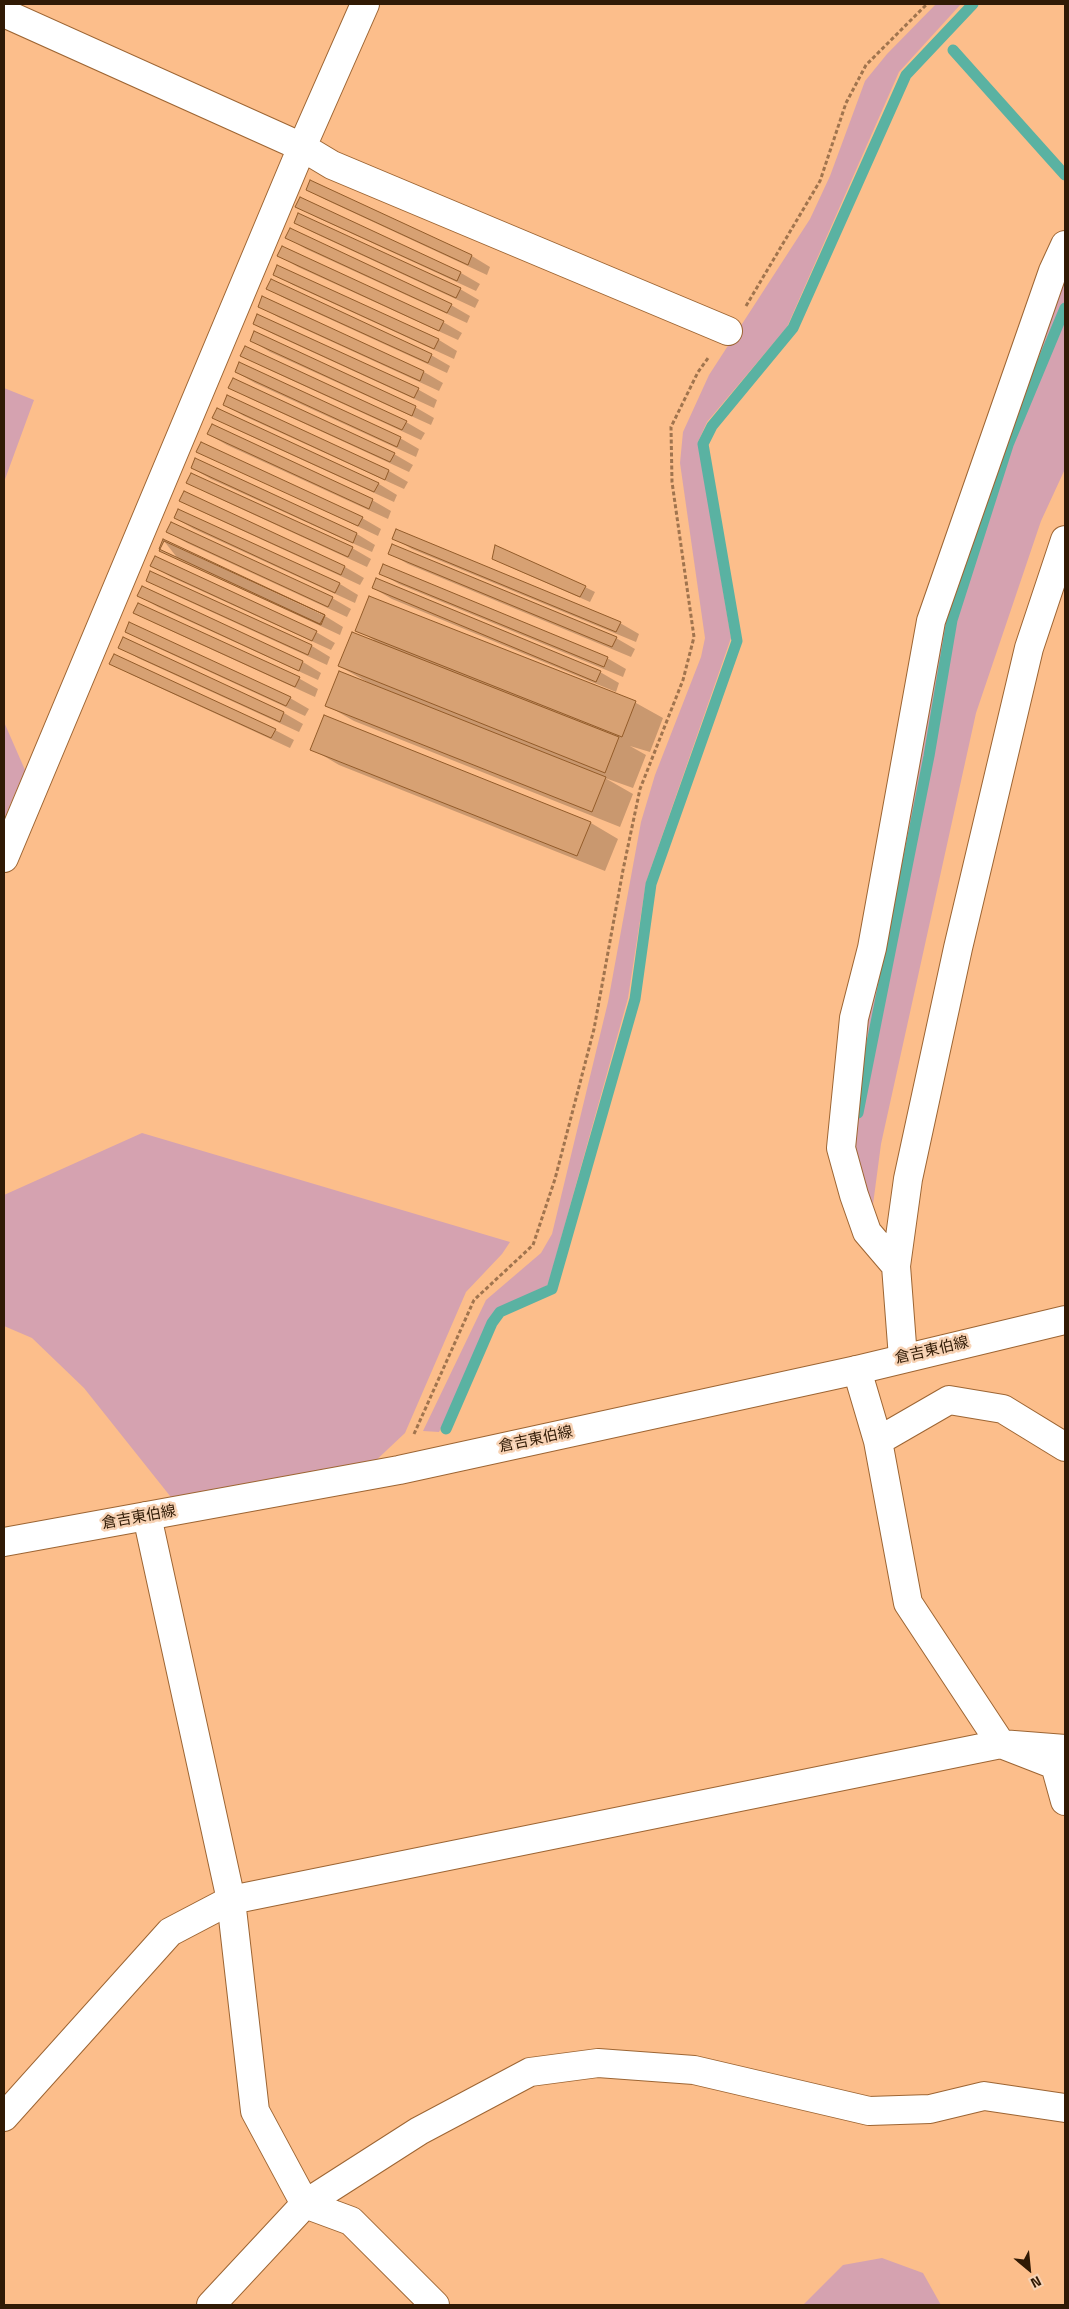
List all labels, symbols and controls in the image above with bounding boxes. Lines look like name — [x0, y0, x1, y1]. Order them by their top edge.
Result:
street label: 倉吉東伯線 — [893, 1334, 971, 1368]
street label: 倉吉東伯線 — [497, 1423, 575, 1457]
street label: 倉吉東伯線 — [101, 1503, 177, 1533]
north arrow — [1004, 2244, 1054, 2294]
text: N — [1027, 2271, 1045, 2294]

